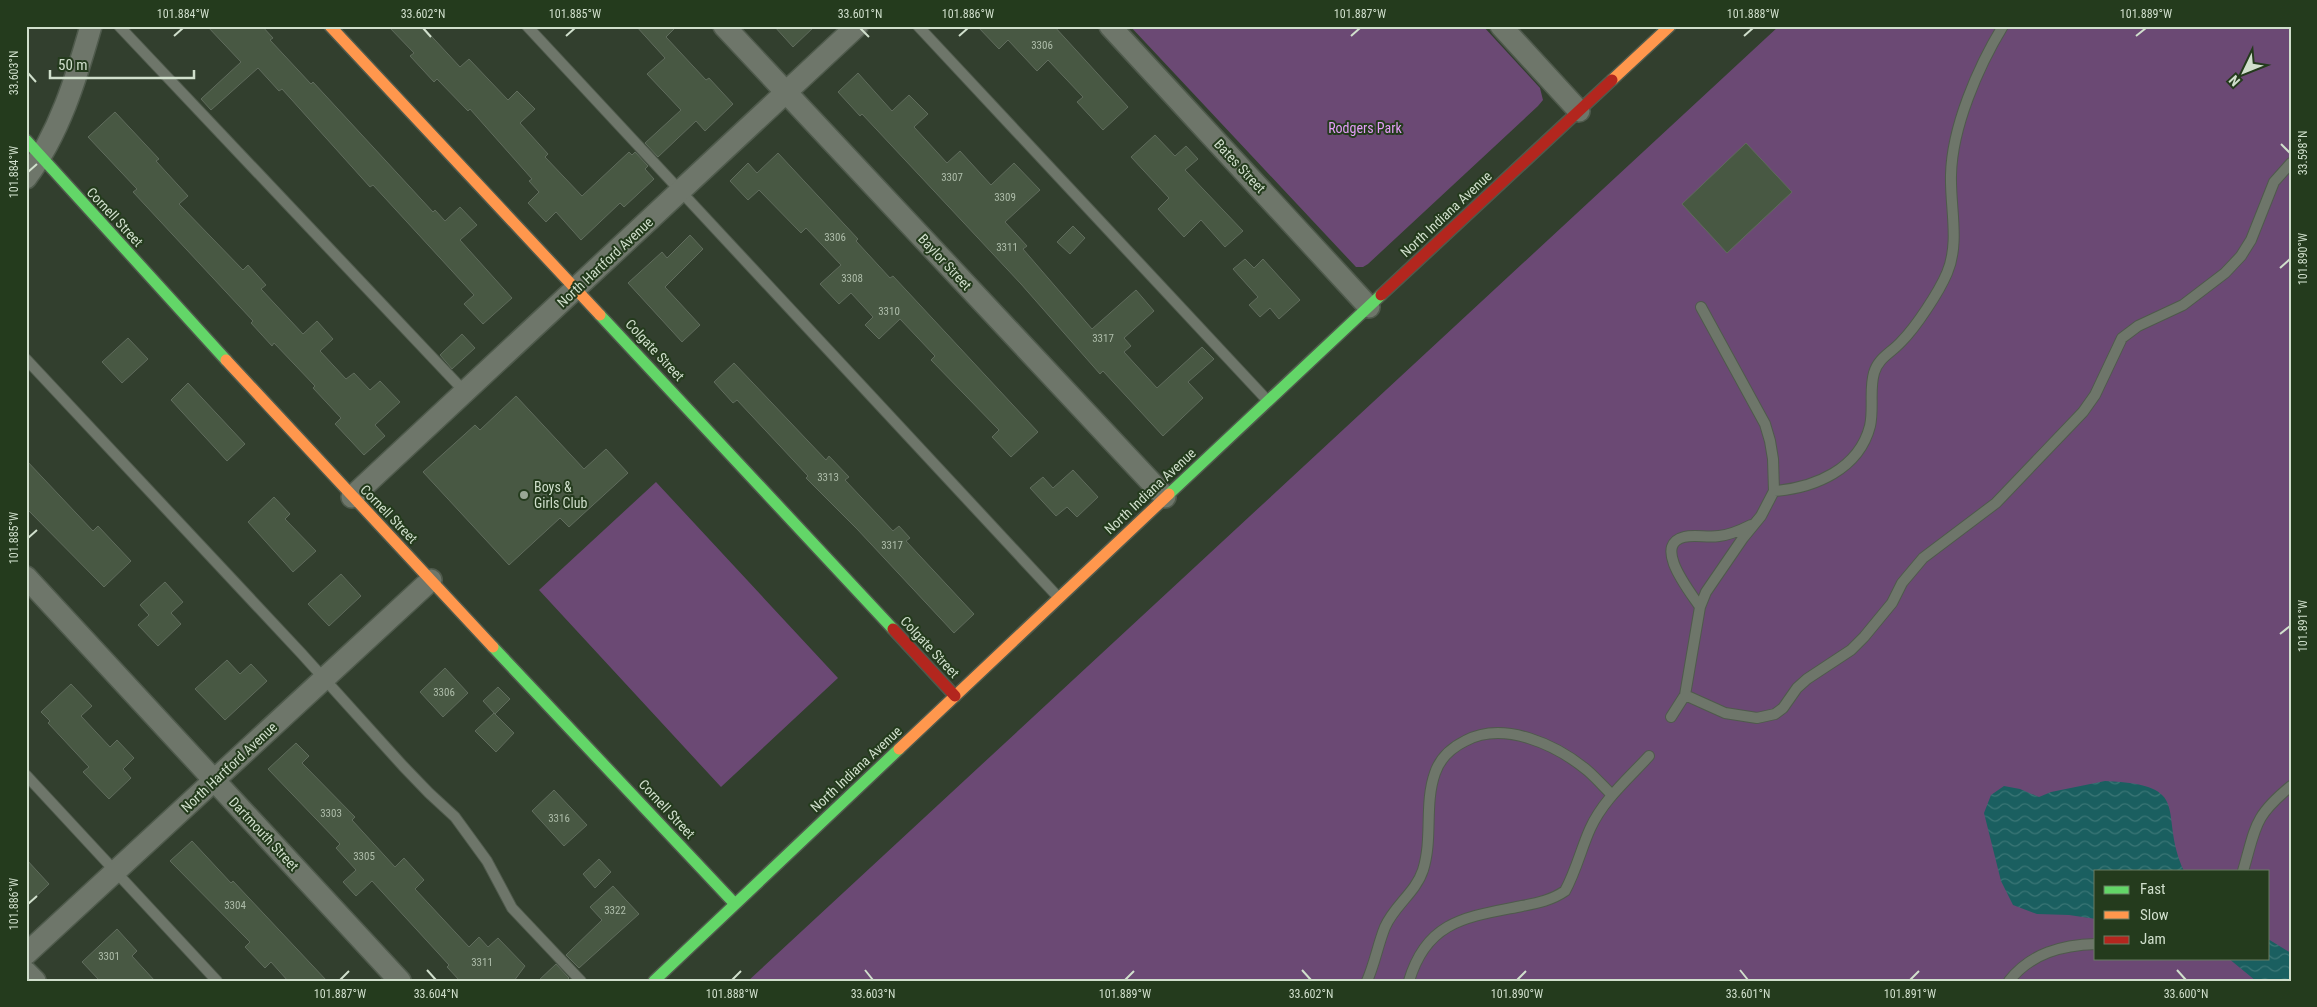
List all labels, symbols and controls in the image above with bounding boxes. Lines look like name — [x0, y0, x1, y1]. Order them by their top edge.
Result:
text: 101.884°W — [157, 7, 209, 21]
text: 33.602°N — [401, 7, 445, 21]
text: 101.885°W — [549, 7, 601, 21]
text: 33.601°N — [838, 7, 882, 21]
text: 101.886°W — [942, 7, 994, 21]
text: 101.887°W — [1334, 7, 1386, 21]
text: 101.888°W — [1727, 7, 1779, 21]
text: 101.889°W — [2120, 7, 2172, 21]
house number: 3306 — [1031, 39, 1053, 52]
scale bar — [50, 48, 194, 80]
north arrow — [2220, 48, 2270, 98]
text: 33.603°N — [7, 51, 21, 95]
text: 50 m — [58, 56, 88, 74]
text: N — [2226, 72, 2243, 89]
park label: Rodgers Park — [1328, 120, 1403, 136]
text: 33.598°N — [2296, 131, 2310, 175]
street label: Bates Street — [1211, 136, 1269, 196]
text: 101.884°W — [7, 146, 21, 198]
street label: North Indiana Avenue — [1397, 167, 1495, 260]
house number: 3307 — [941, 171, 963, 184]
street label: Cornell Street — [84, 184, 146, 250]
house number: 3309 — [994, 191, 1016, 204]
street label: North Hartford Avenue — [554, 213, 656, 310]
house number: 3306 — [824, 231, 846, 244]
street label: Baylor Street — [915, 231, 975, 293]
text: 101.890°W — [2296, 233, 2310, 285]
house number: 3311 — [996, 241, 1018, 254]
house number: 3308 — [841, 272, 863, 285]
house number: 3310 — [878, 305, 900, 318]
street label: Colgate Street — [622, 316, 688, 384]
house number: 3317 — [1092, 332, 1114, 345]
street label: North Indiana Avenue — [1101, 444, 1199, 537]
house number: 3313 — [817, 471, 839, 484]
place label: Boys & Girls Club — [534, 479, 587, 511]
street label: Cornell Street — [357, 481, 421, 547]
marker: Boys & Girls Club — [518, 489, 530, 501]
text: 101.885°W — [7, 512, 21, 564]
house number: 3317 — [881, 539, 903, 552]
text: 101.891°W — [2296, 600, 2310, 652]
street label: Colgate Street — [897, 613, 963, 681]
house number: 3306 — [433, 686, 455, 699]
street label: North Hartford Avenue — [178, 718, 280, 815]
street label: North Indiana Avenue — [807, 722, 905, 815]
street label: Cornell Street — [636, 776, 698, 842]
street label: Dartmouth Street — [226, 794, 302, 874]
house number: 3303 — [320, 807, 342, 820]
house number: 3316 — [548, 812, 570, 825]
house number: 3305 — [353, 850, 375, 863]
legend — [2094, 870, 2270, 960]
text: 101.886°W — [7, 878, 21, 930]
text: Fast — [2140, 880, 2165, 898]
house number: 3304 — [224, 899, 246, 912]
house number: 3322 — [604, 904, 626, 917]
text: Slow — [2140, 906, 2169, 924]
text: Jam — [2140, 930, 2166, 948]
house number: 3301 — [98, 950, 120, 963]
house number: 3311 — [471, 956, 493, 969]
text: 101.887°W — [314, 987, 366, 1001]
text: 33.604°N — [414, 987, 458, 1001]
text: 101.888°W — [706, 987, 758, 1001]
text: 33.603°N — [851, 987, 895, 1001]
text: 101.889°W — [1099, 987, 1151, 1001]
text: 33.602°N — [1289, 987, 1333, 1001]
text: 101.890°W — [1491, 987, 1543, 1001]
text: 33.601°N — [1726, 987, 1770, 1001]
text: 101.891°W — [1884, 987, 1936, 1001]
text: 33.600°N — [2164, 987, 2208, 1001]

